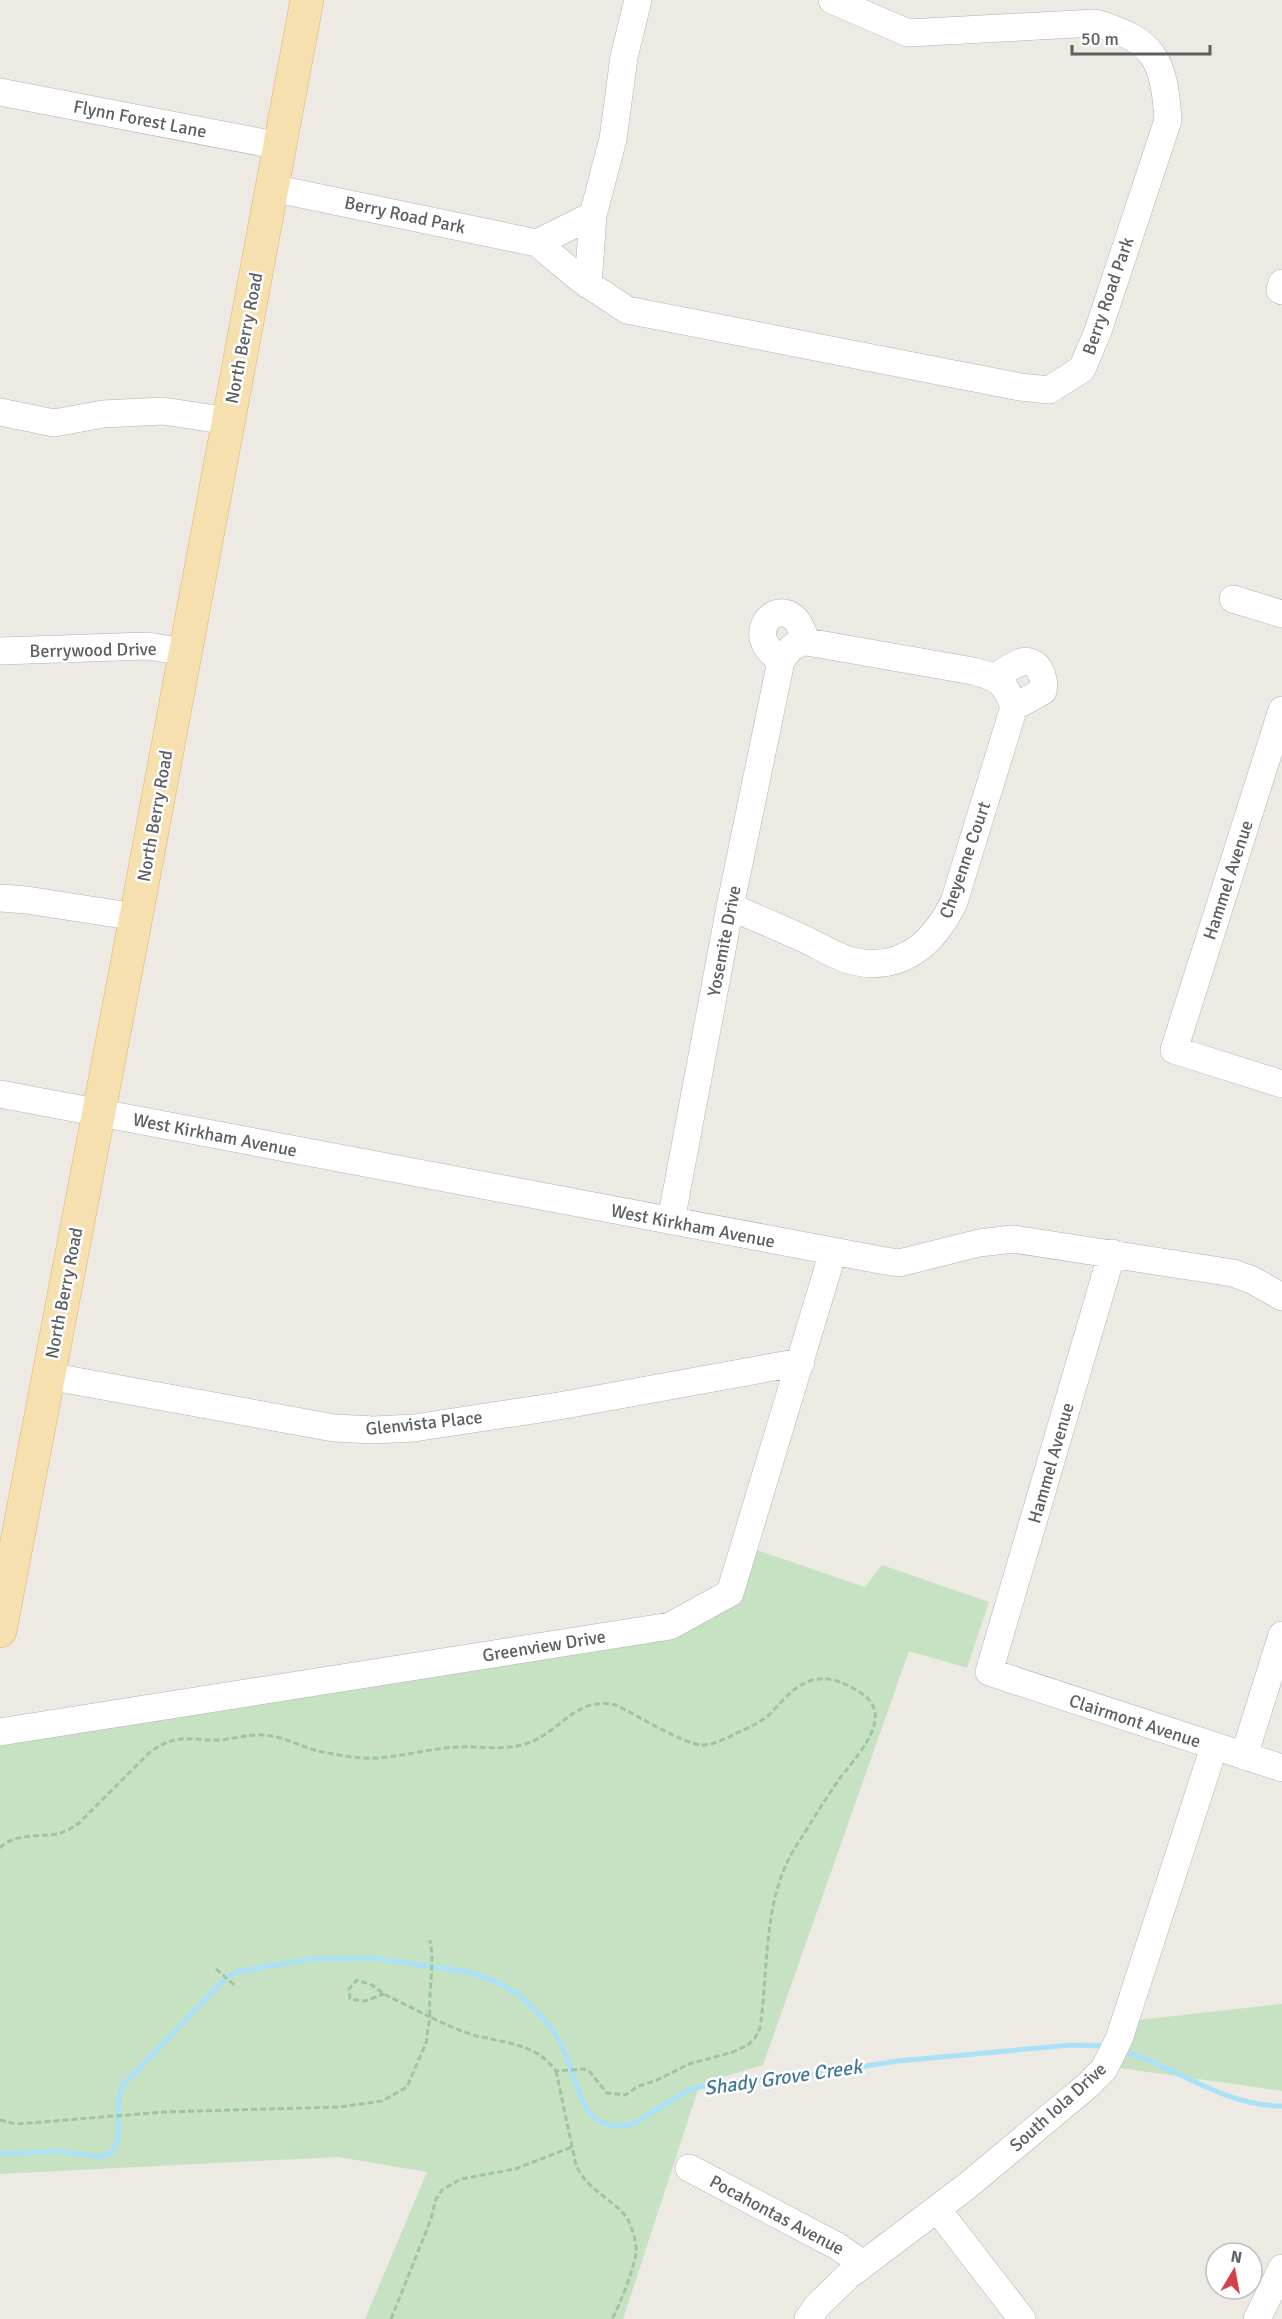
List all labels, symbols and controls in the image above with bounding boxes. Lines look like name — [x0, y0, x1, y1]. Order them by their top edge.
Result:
scale bar — [1072, 18, 1210, 56]
text: 50 m — [1081, 28, 1119, 50]
street label: Flynn Forest Lane — [71, 95, 209, 143]
street label: Berry Road Park — [343, 191, 467, 239]
street label: Berry Road Park — [1078, 234, 1138, 358]
street label: North Berry Road — [220, 271, 268, 405]
street label: Berrywood Drive — [29, 638, 157, 662]
street label: North Berry Road — [133, 749, 177, 883]
street label: Cheyenne Court — [935, 799, 995, 921]
street label: Hammel Avenue — [1198, 817, 1258, 943]
street label: Yosemite Drive — [702, 884, 746, 998]
street label: West Kirkham Avenue — [131, 1108, 299, 1162]
street label: West Kirkham Avenue — [609, 1199, 777, 1253]
street label: North Berry Road — [40, 1226, 88, 1360]
street label: Hammel Avenue — [1023, 1400, 1079, 1526]
street label: Glenvista Place — [365, 1406, 483, 1440]
street label: Greenview Drive — [481, 1625, 607, 1667]
street label: Clairmont Avenue — [1066, 1689, 1204, 1753]
water label: Shady Grove Creek — [703, 2054, 865, 2101]
street label: South Iola Drive — [1005, 2058, 1111, 2156]
street label: Pocahontas Avenue — [706, 2170, 848, 2260]
north arrow — [1204, 2241, 1264, 2301]
text: N — [1229, 2246, 1244, 2268]

